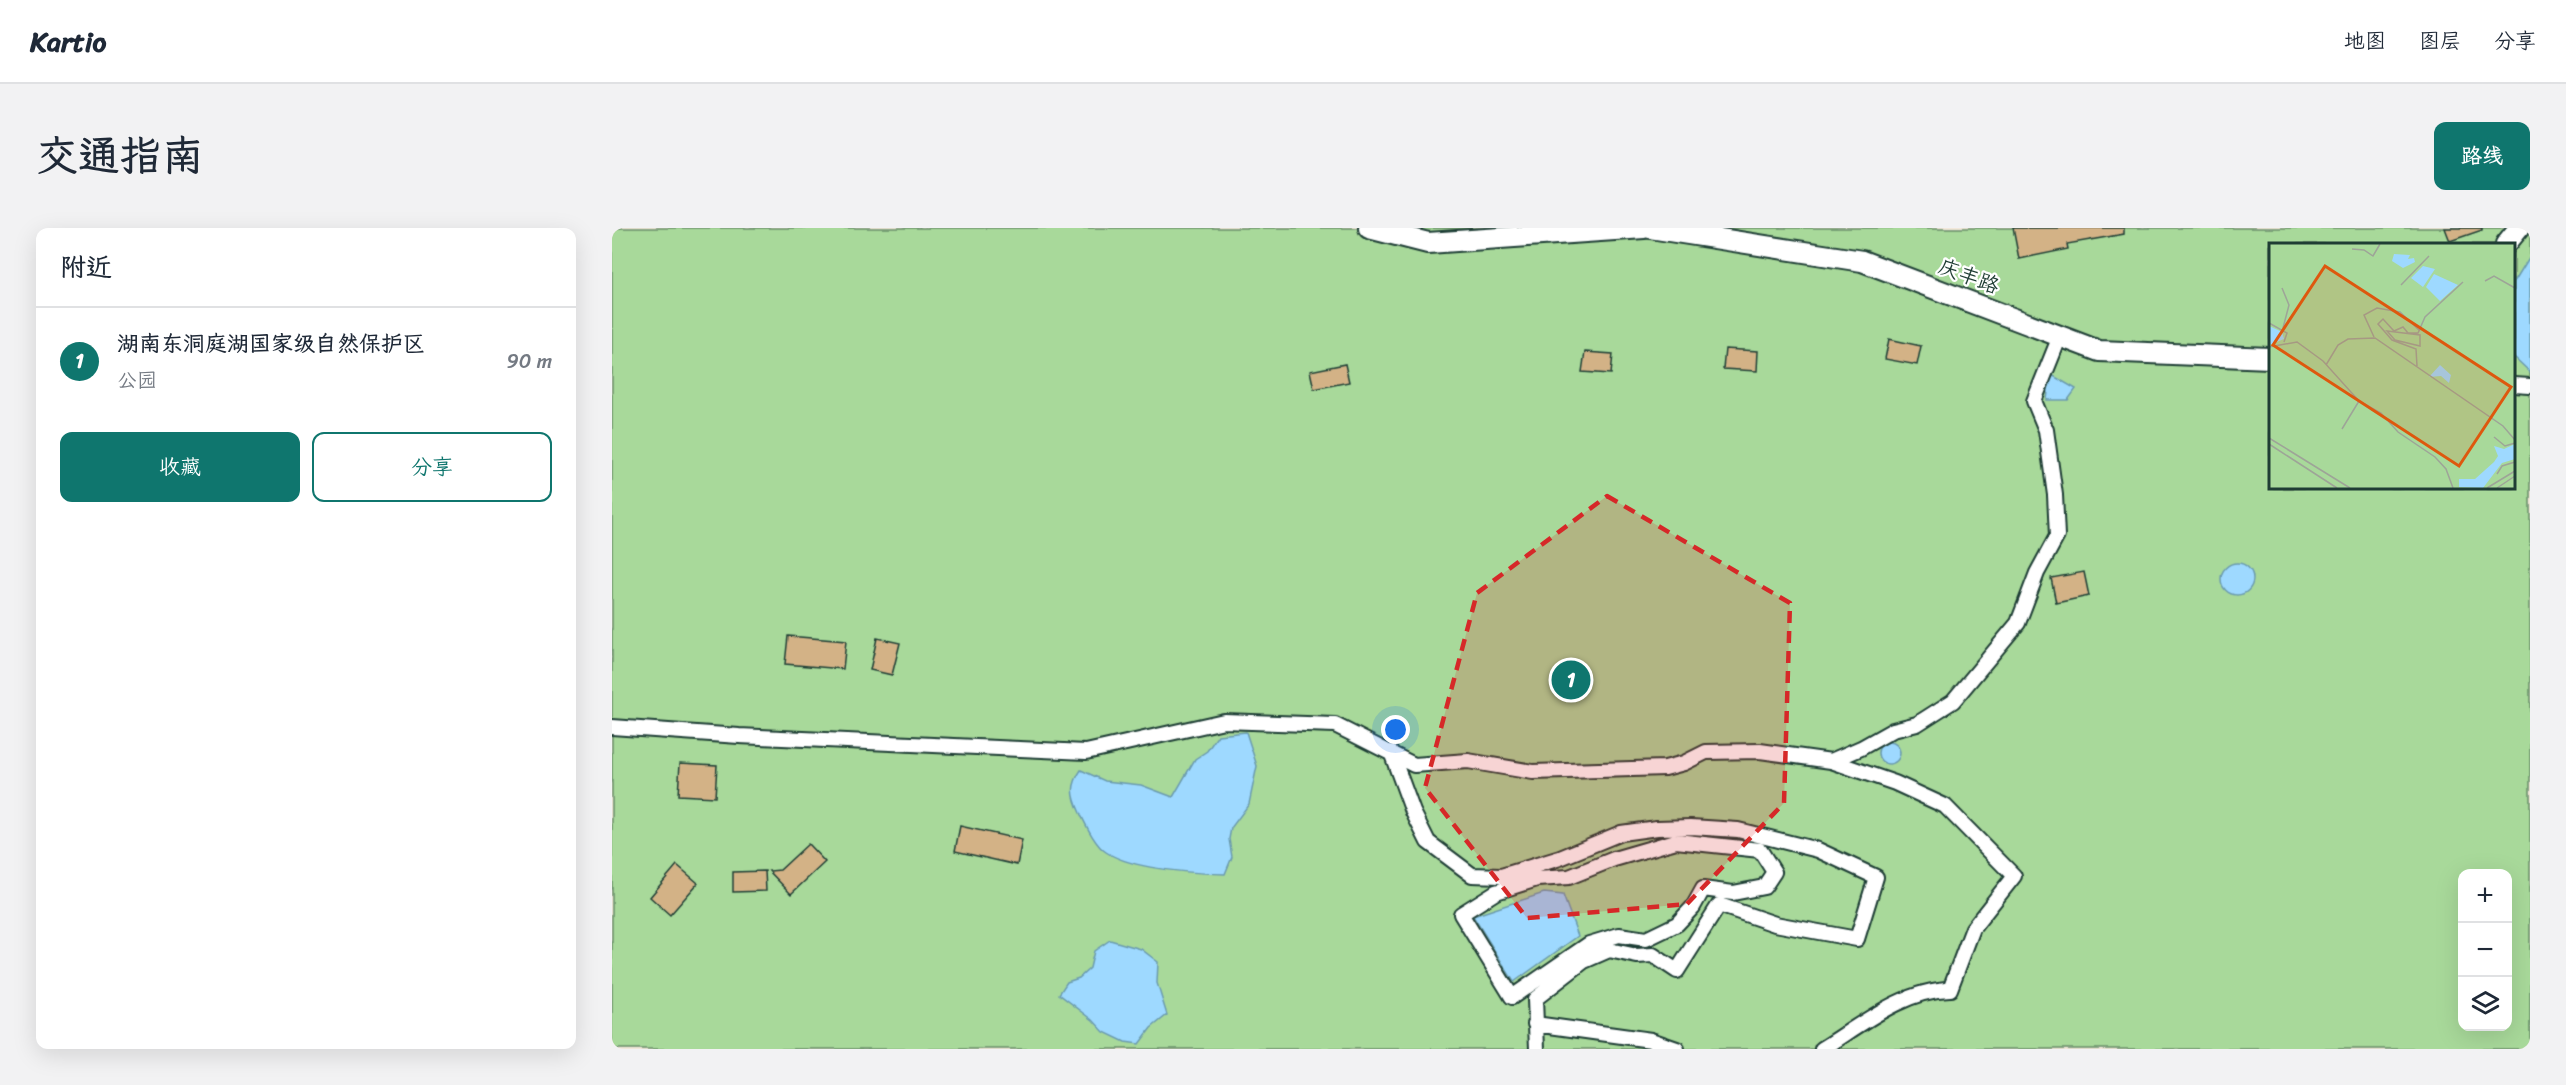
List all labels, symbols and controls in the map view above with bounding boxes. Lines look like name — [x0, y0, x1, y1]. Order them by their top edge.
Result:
text: Kartio — [30, 17, 106, 66]
text: 地图 — [2344, 22, 2386, 60]
text: 图层 — [2419, 22, 2461, 60]
text: 分享 — [2494, 22, 2536, 60]
text: 交通指南 — [36, 119, 204, 193]
button: 路线 — [2434, 122, 2530, 190]
inset map — [2269, 243, 2515, 489]
text: 附近 — [60, 244, 112, 290]
street label: 庆丰路 — [1933, 247, 2005, 305]
text: 湖南东洞庭湖国家级自然保护区 — [117, 324, 425, 363]
text: 1 — [75, 344, 84, 379]
text: 90 m — [507, 344, 552, 379]
text: 公园 — [117, 363, 157, 398]
button: 收藏 — [60, 432, 300, 502]
button: 分享 — [312, 432, 552, 502]
pin: 1 — [1552, 658, 1590, 702]
your location — [1381, 715, 1410, 744]
map controls — [2458, 869, 2512, 1031]
button: + — [2458, 869, 2512, 923]
button: − — [2458, 923, 2512, 977]
button: layers — [2458, 977, 2512, 1031]

